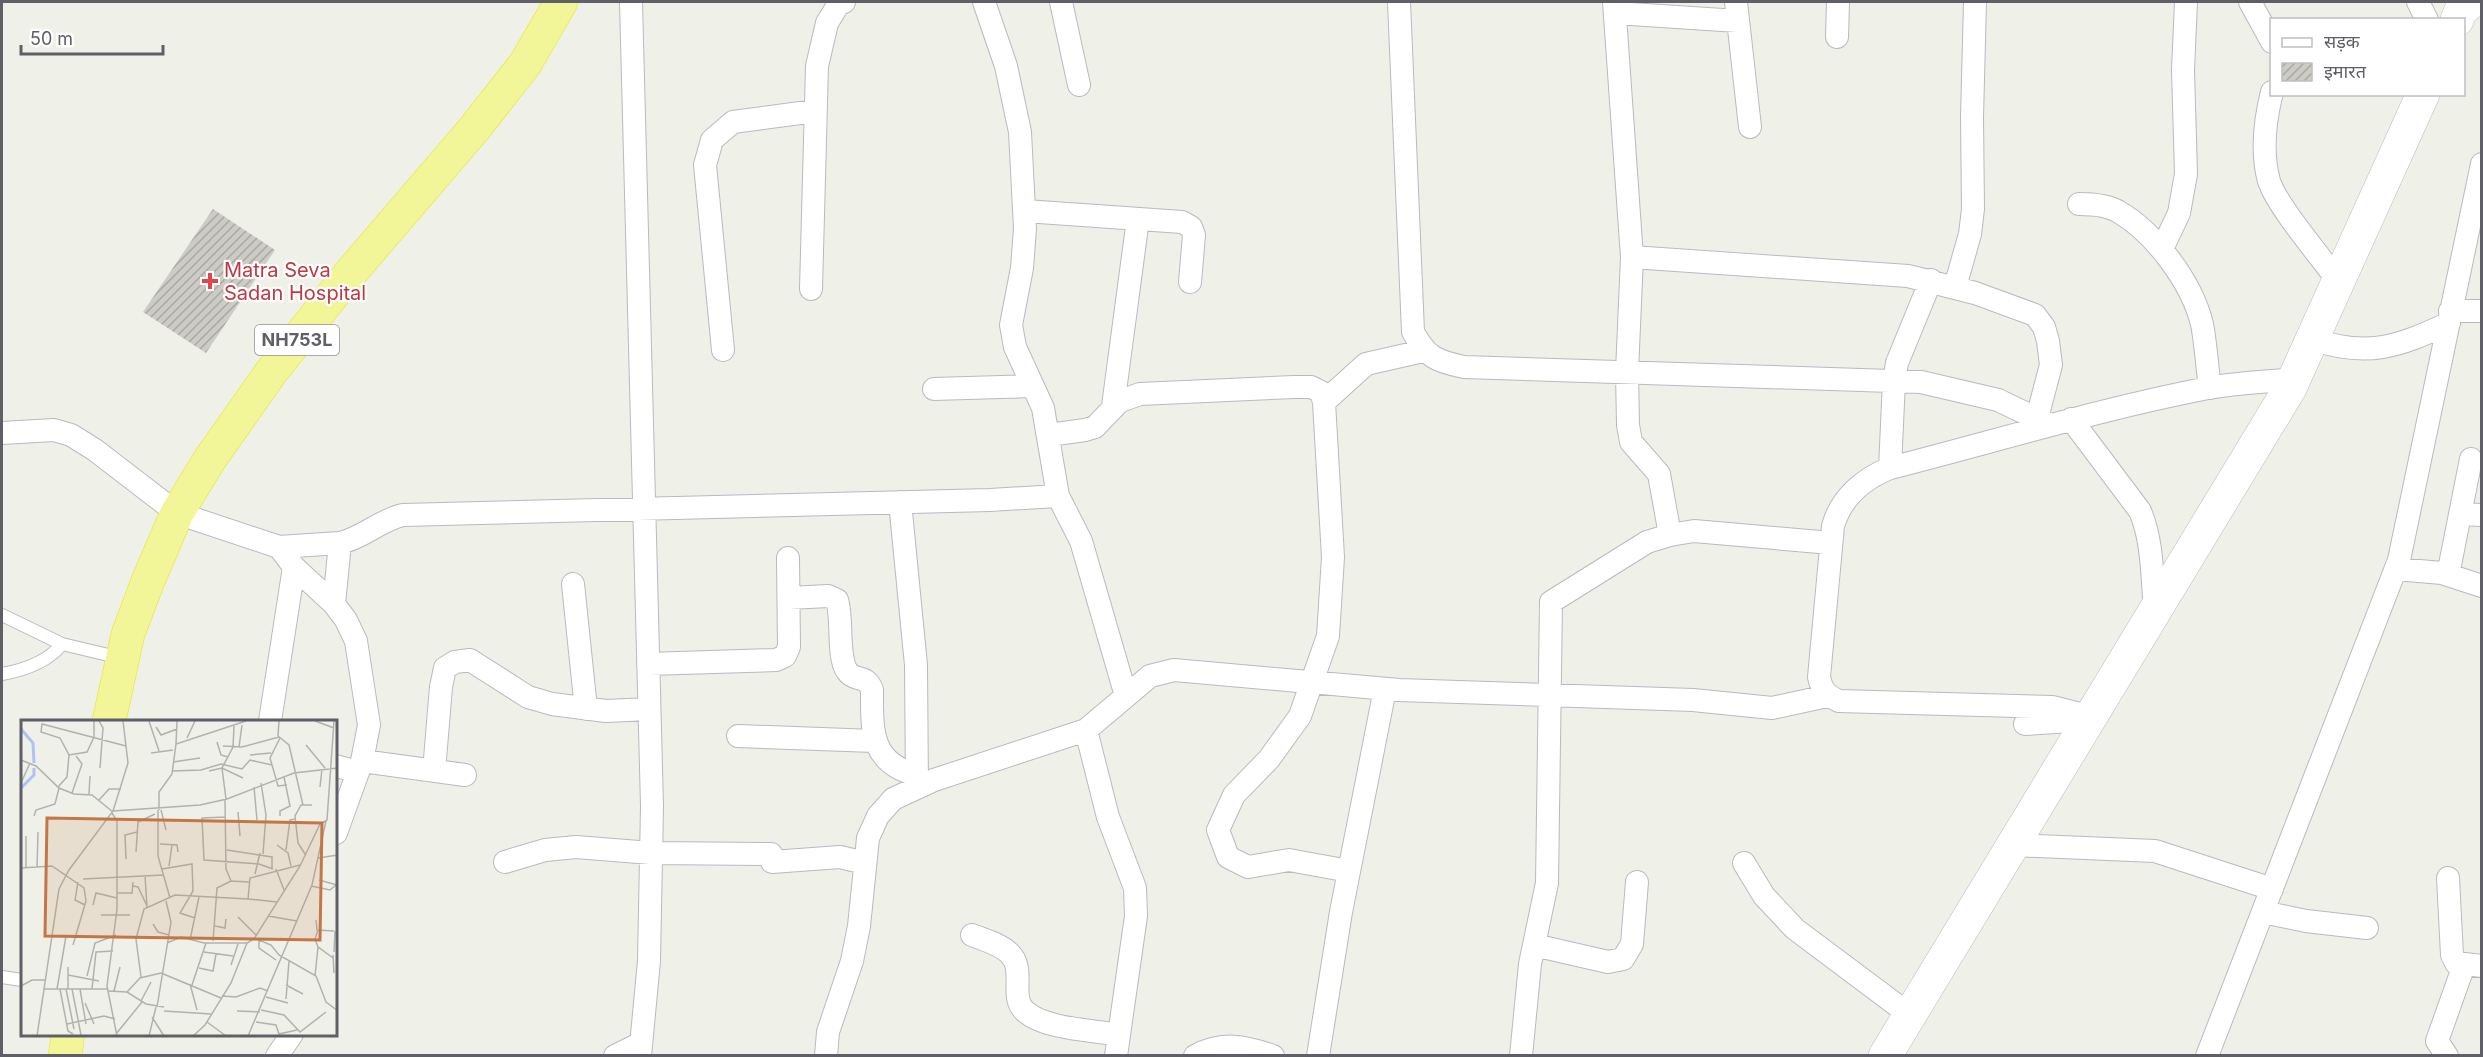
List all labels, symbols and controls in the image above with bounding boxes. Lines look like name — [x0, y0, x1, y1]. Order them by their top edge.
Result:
scale bar — [21, 18, 164, 56]
legend — [2270, 18, 2465, 96]
text: 50 m — [30, 28, 73, 49]
text: सड़क — [2324, 31, 2361, 52]
text: इमारत — [2324, 61, 2367, 82]
place label: Matra Seva Sadan Hospital — [224, 258, 366, 305]
marker: Matra Seva Sadan Hospital — [201, 272, 219, 290]
road number: NH753L — [255, 325, 339, 355]
inset map — [21, 720, 338, 1036]

